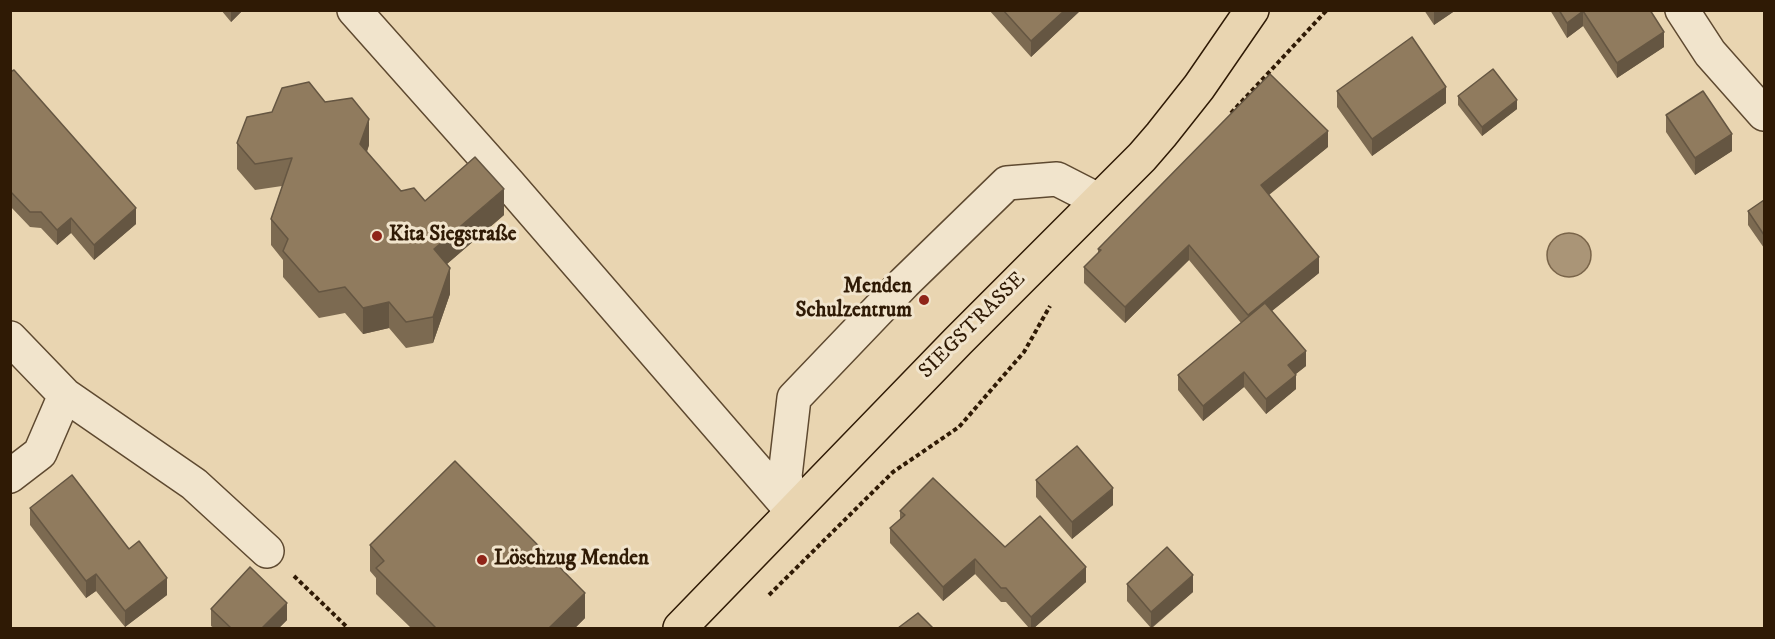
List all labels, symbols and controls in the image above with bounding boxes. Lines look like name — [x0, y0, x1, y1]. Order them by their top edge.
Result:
place label: Kita Siegstraße — [389, 223, 516, 249]
marker: Kita Siegstraße — [370, 229, 384, 243]
street label: SIEGSTRASSE — [914, 267, 1032, 385]
place label: Menden Schulzentrum — [795, 275, 912, 325]
marker: Menden Schulzentrum — [917, 293, 931, 307]
place label: Löschzug Menden — [494, 547, 649, 573]
marker: Löschzug Menden — [475, 553, 489, 567]

